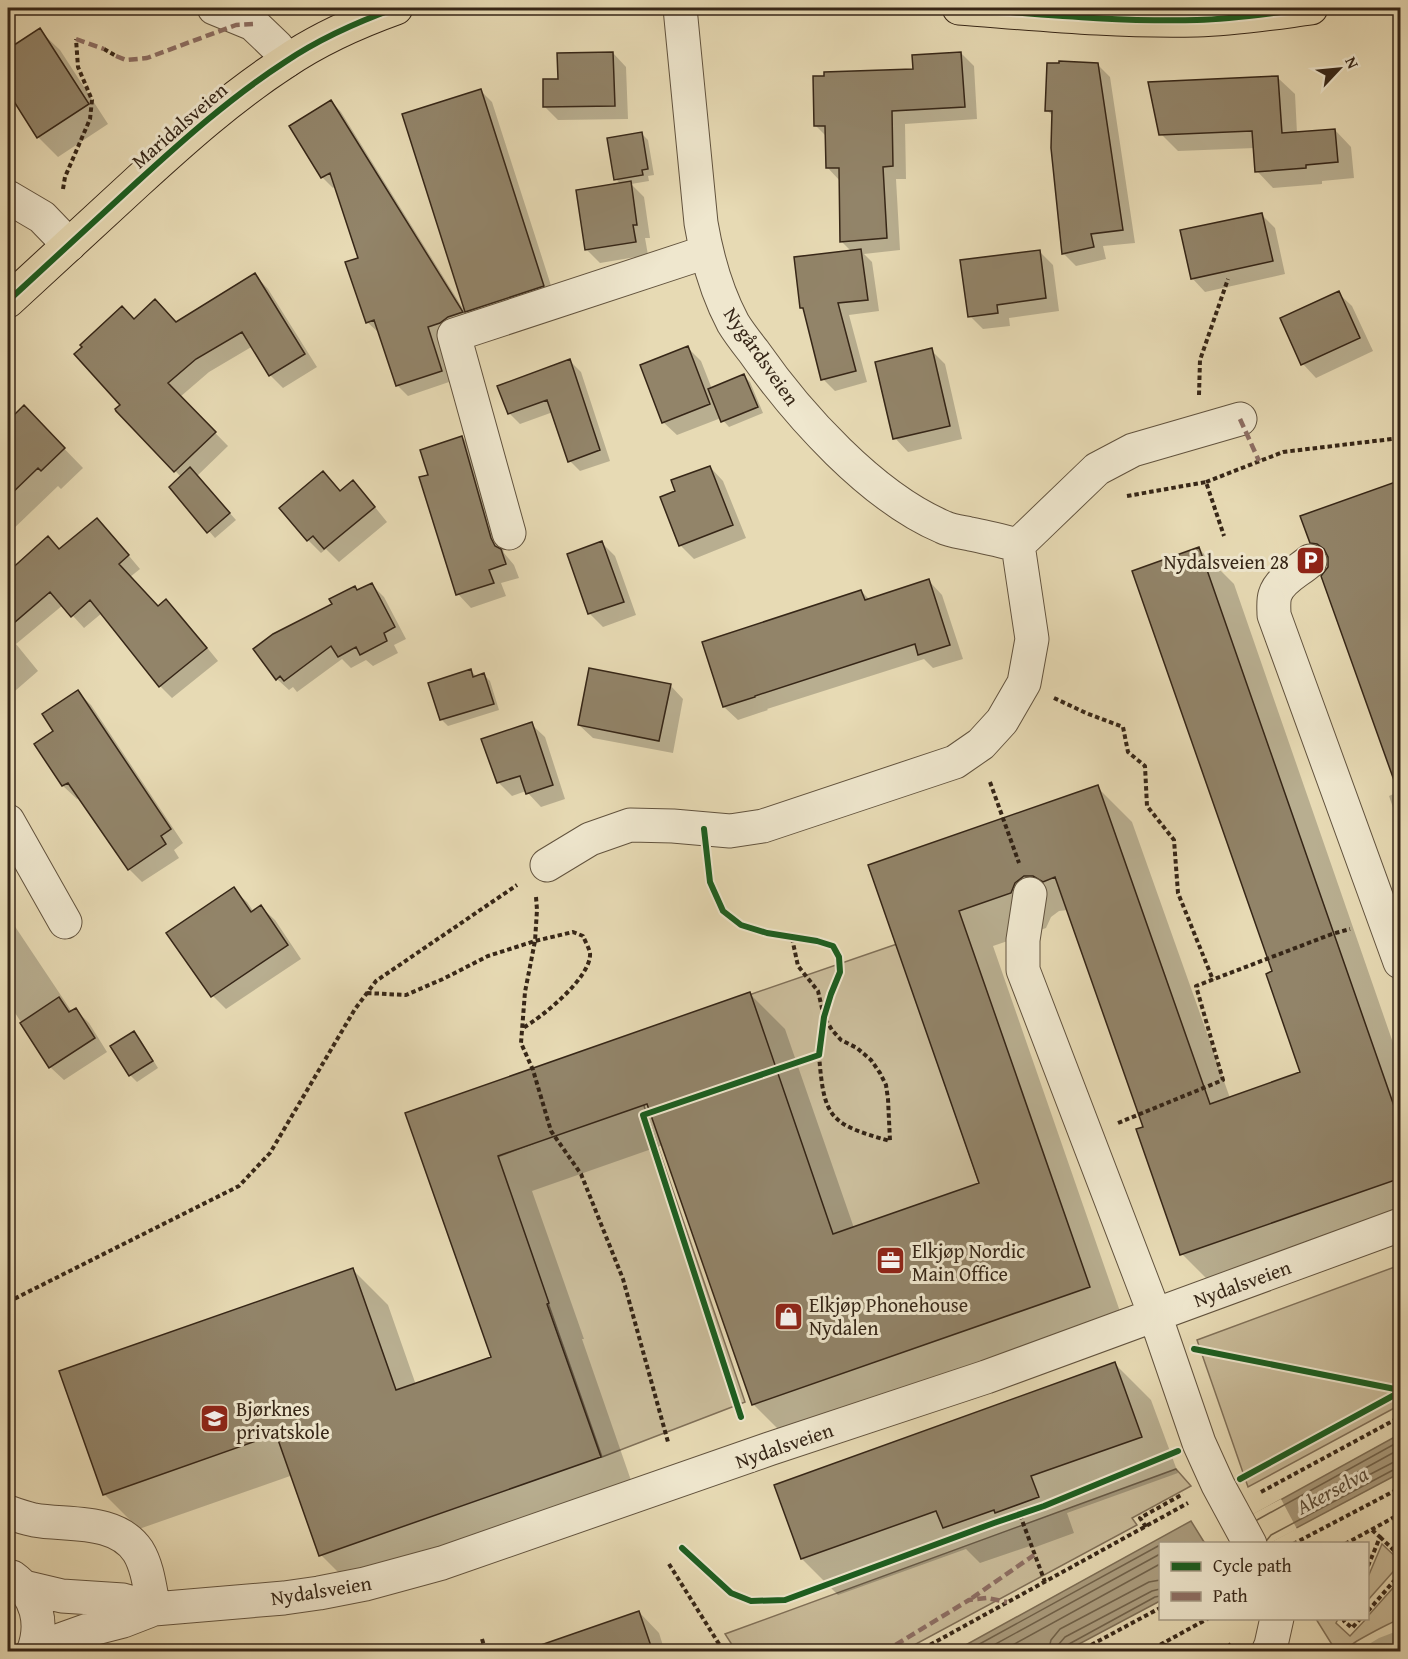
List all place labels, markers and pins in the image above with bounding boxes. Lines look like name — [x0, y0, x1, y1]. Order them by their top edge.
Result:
parking icon: Nydalsveien 28 — [1294, 545, 1326, 577]
place label: Nydalsveien 28 — [1164, 547, 1289, 576]
place label: Elkjøp Nordic Main Office — [912, 1236, 1025, 1288]
office icon: Elkjøp Nordic Main Office — [875, 1245, 907, 1277]
place label: Elkjøp Phonehouse Nydalen — [809, 1290, 968, 1342]
shop icon: Elkjøp Phonehouse Nydalen — [772, 1300, 804, 1332]
place label: Bjørknes privatskole — [236, 1394, 330, 1446]
school or university icon: Bjørknes privatskole — [199, 1403, 231, 1435]

